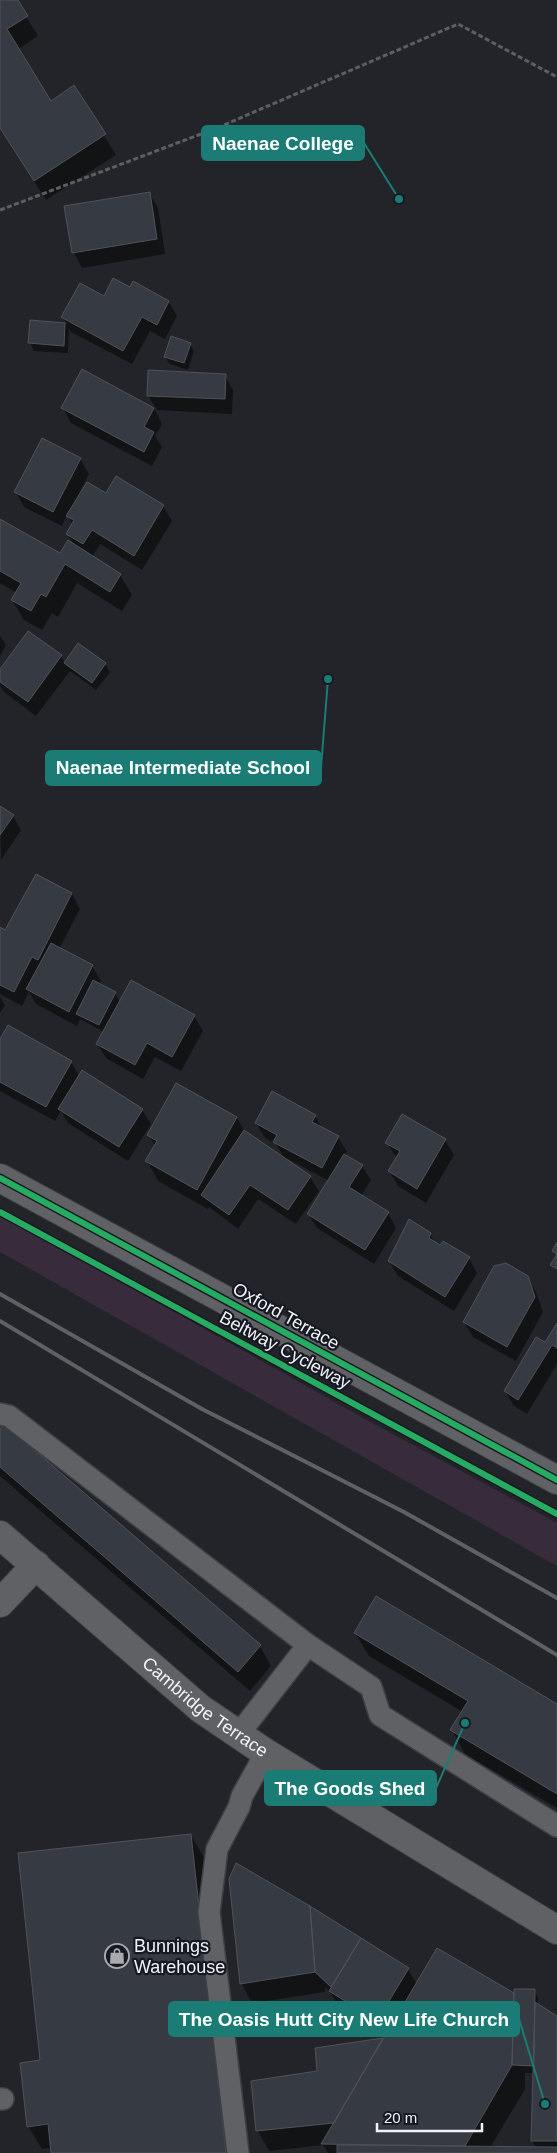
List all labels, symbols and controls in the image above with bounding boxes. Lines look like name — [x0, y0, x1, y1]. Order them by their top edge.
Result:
callout: Naenae College — [202, 126, 364, 160]
text: Naenae College — [212, 133, 354, 154]
callout: Naenae Intermediate School — [46, 751, 321, 785]
text: Naenae Intermediate School — [56, 757, 310, 778]
street label: Oxford Terrace — [229, 1278, 343, 1354]
street label: Beltway Cycleway — [216, 1307, 354, 1393]
street label: Cambridge Terrace — [138, 1653, 272, 1761]
callout: The Goods Shed — [265, 1771, 436, 1805]
text: The Goods Shed — [275, 1778, 425, 1799]
place label: Bunnings Warehouse — [134, 1936, 225, 1977]
shop icon: Bunnings Warehouse — [104, 1943, 130, 1969]
callout: The Oasis Hutt City New Life Church — [169, 2002, 519, 2036]
text: The Oasis Hutt City New Life Church — [179, 2009, 509, 2030]
scale bar — [377, 2100, 482, 2132]
text: 20 m — [384, 2109, 417, 2126]

